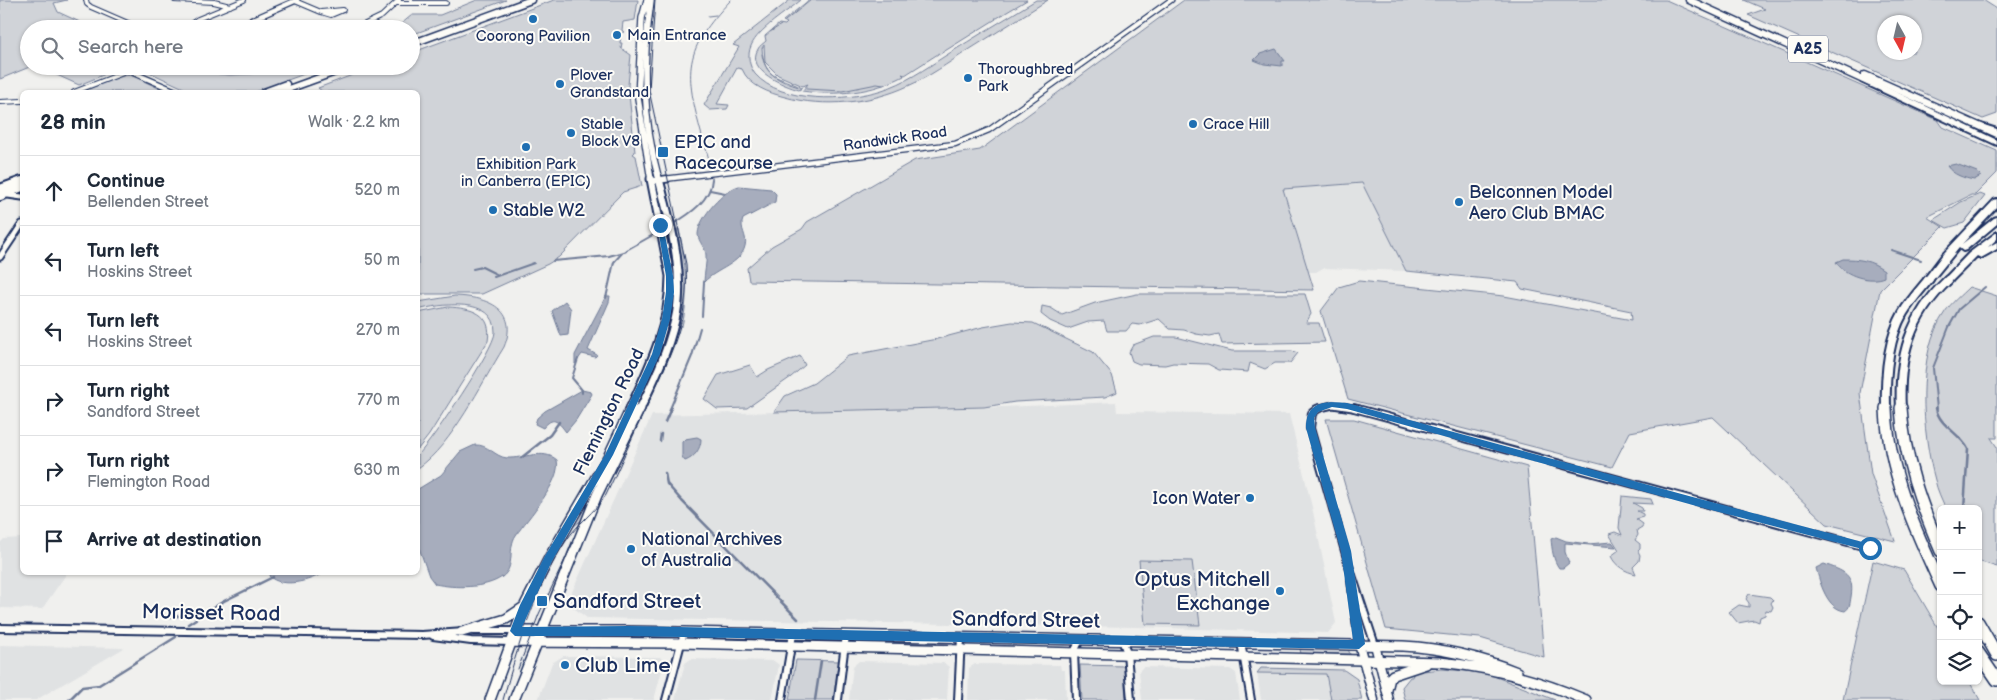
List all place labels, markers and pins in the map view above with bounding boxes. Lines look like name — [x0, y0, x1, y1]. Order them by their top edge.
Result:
marker: Coorong Pavilion — [527, 13, 539, 25]
place label: Main Entrance — [627, 26, 726, 45]
place label: Coorong Pavilion — [476, 27, 590, 46]
marker: Main Entrance — [611, 29, 623, 41]
place label: Thoroughbred Park — [978, 60, 1073, 96]
place label: Plover Grandstand — [570, 66, 649, 102]
marker: Thoroughbred Park — [962, 72, 974, 84]
marker: Plover Grandstand — [554, 78, 566, 90]
place label: Stable Block V8 — [581, 115, 640, 151]
place label: Crace Hill — [1203, 115, 1269, 134]
marker: Crace Hill — [1187, 118, 1199, 130]
marker: Stable Block V8 — [565, 127, 577, 139]
place label: EPIC and Racecourse — [674, 132, 773, 174]
marker: Exhibition Park in Canberra (EPIC) — [520, 141, 532, 153]
marker: EPIC and Racecourse — [656, 145, 670, 159]
place label: Exhibition Park in Canberra (EPIC) — [461, 155, 591, 191]
place label: Belconnen Model Aero Club BMAC — [1469, 182, 1612, 224]
marker: Belconnen Model Aero Club BMAC — [1453, 196, 1465, 208]
place label: Stable W2 — [503, 200, 585, 221]
marker: Stable W2 — [487, 204, 499, 216]
place label: Icon Water — [1153, 488, 1240, 509]
marker: Icon Water — [1244, 492, 1256, 504]
place label: National Archives of Australia — [641, 529, 782, 571]
marker: National Archives of Australia — [625, 543, 637, 555]
place label: Optus Mitchell Exchange — [1135, 567, 1270, 616]
marker: Optus Mitchell Exchange — [1274, 585, 1286, 597]
place label: Sandford Street — [553, 589, 702, 614]
marker: Sandford Street — [535, 594, 549, 608]
place label: Club Lime — [575, 653, 671, 678]
marker: Club Lime — [559, 659, 571, 671]

